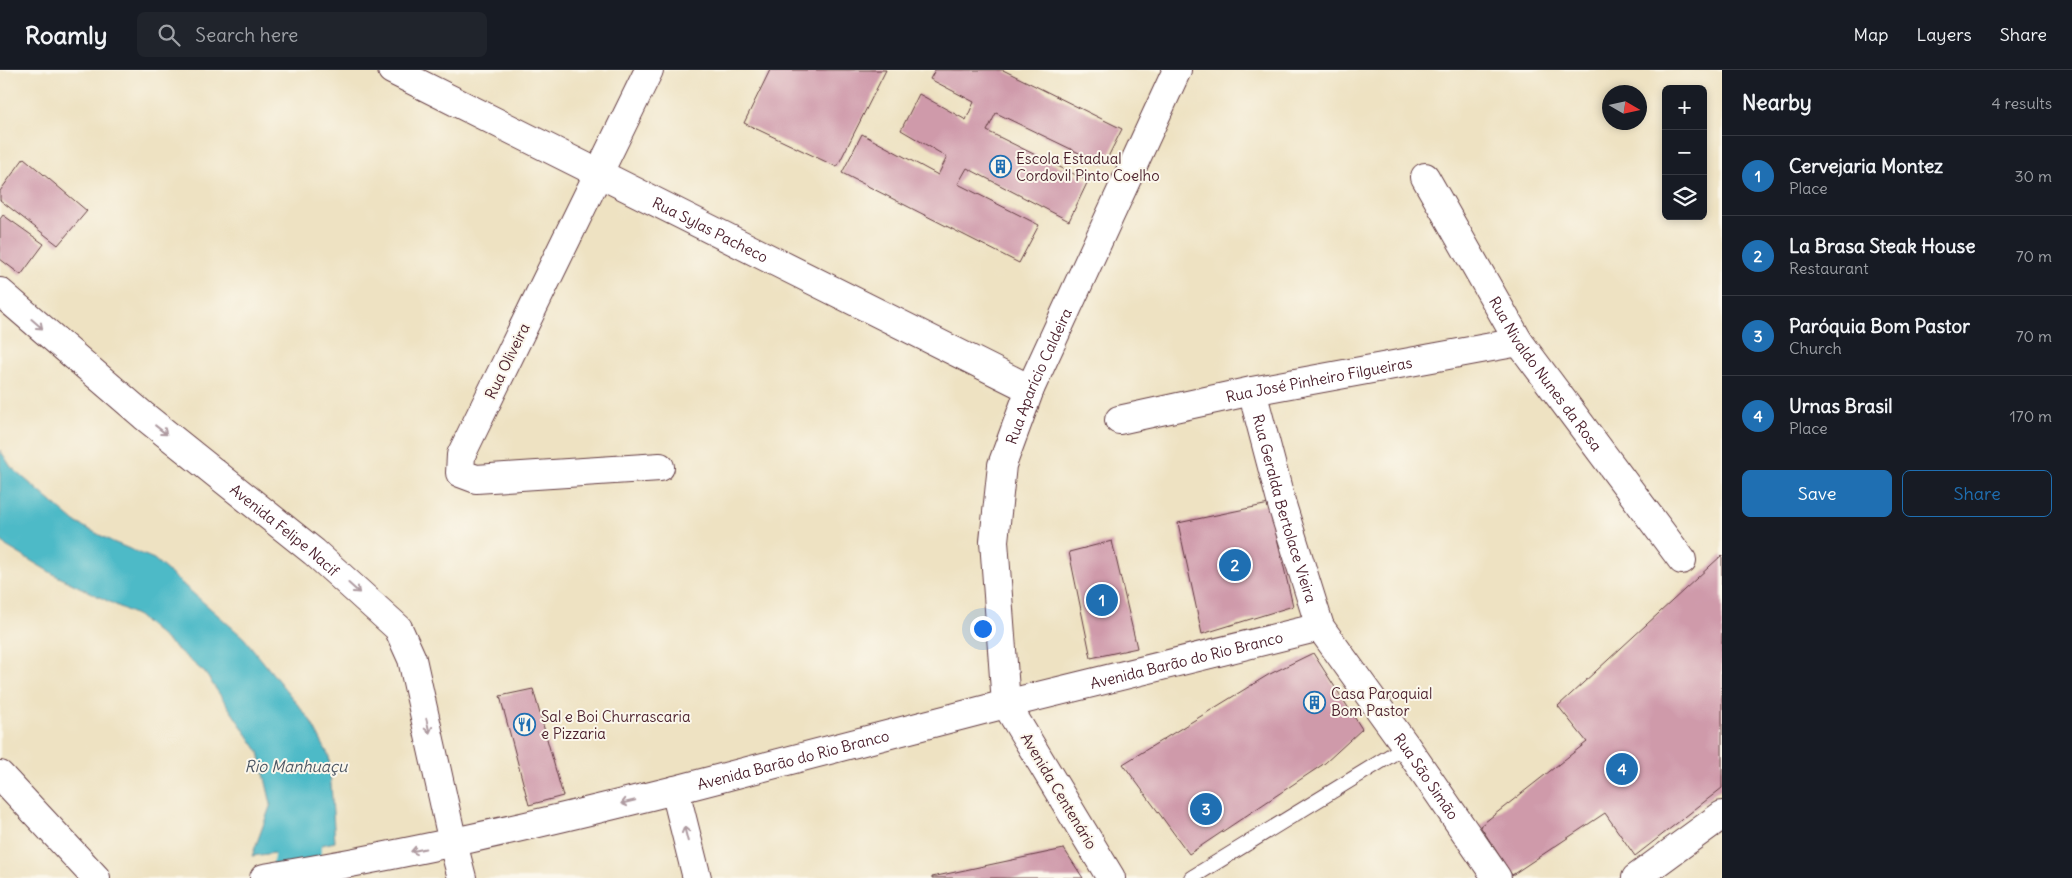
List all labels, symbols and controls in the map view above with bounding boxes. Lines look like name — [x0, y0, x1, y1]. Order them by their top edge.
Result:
search box — [137, 12, 487, 57]
text: Roamly — [25, 20, 107, 50]
icon: search — [155, 21, 183, 49]
text: Search here — [195, 23, 298, 47]
text: Map — [1853, 23, 1888, 46]
text: Layers — [1916, 23, 1972, 46]
text: Share — [2000, 23, 2047, 46]
north arrow — [1602, 85, 1647, 130]
map controls — [1662, 85, 1707, 220]
button: + — [1662, 85, 1707, 130]
text: Nearby — [1742, 89, 1812, 116]
text: 4 results — [1991, 93, 2052, 113]
button: − — [1662, 130, 1707, 175]
place label: Escola Estadual Cordovil Pinto Coelho — [1016, 149, 1160, 185]
text: Cervejaria Montez — [1789, 154, 1943, 178]
building icon: Escola Estadual Cordovil Pinto Coelho — [988, 155, 1012, 179]
text: 1 — [1755, 166, 1761, 186]
text: 30 m — [2015, 166, 2052, 186]
button: layers — [1662, 175, 1707, 220]
text: Place — [1789, 178, 1828, 198]
street label: Rua Sylas Pacheco — [649, 192, 771, 266]
text: La Brasa Steak House — [1789, 234, 1975, 258]
text: 2 — [1754, 246, 1762, 266]
text: 70 m — [2016, 246, 2052, 266]
text: Restaurant — [1789, 258, 1869, 278]
street label: Rua Nivaldo Nunes da Rosa — [1485, 293, 1607, 455]
street label: Rua Aparício Caldeira — [1001, 305, 1076, 447]
text: Paróquia Bom Pastor — [1789, 314, 1970, 338]
one-way arrow — [31, 318, 44, 330]
street label: Rua Oliveira — [481, 320, 534, 402]
text: 3 — [1753, 326, 1763, 346]
text: 70 m — [2016, 326, 2052, 346]
text: Church — [1789, 338, 1842, 358]
street label: Rua José Pinheiro Filgueiras — [1224, 352, 1414, 406]
text: Urnas Brasil — [1789, 394, 1893, 418]
text: 4 — [1753, 406, 1763, 426]
text: 170 m — [2009, 406, 2052, 426]
street label: Rua Geralda Bertolace Vieira — [1249, 412, 1321, 605]
text: Place — [1789, 418, 1828, 438]
one-way arrow — [154, 424, 167, 435]
button: Save — [1742, 470, 1892, 517]
button: Share — [1902, 470, 2052, 517]
street label: Avenida Felipe Nacif — [227, 479, 344, 581]
pin: 2 — [1219, 546, 1251, 584]
pin: 1 — [1086, 581, 1118, 619]
one-way arrow — [347, 582, 360, 594]
your location — [970, 616, 996, 642]
street label: Avenida Barão do Rio Branco — [1088, 627, 1285, 693]
place label: Casa Paroquial Bom Pastor — [1331, 684, 1432, 720]
building icon: Casa Paroquial Bom Pastor — [1303, 690, 1327, 714]
place label: Sal e Boi Churrascaria e Pizzaria — [541, 707, 691, 743]
restaurant icon: Sal e Boi Churrascaria e Pizzaria — [513, 713, 537, 737]
one-way arrow — [424, 718, 433, 734]
street label: Avenida Barão do Rio Branco — [695, 725, 891, 793]
street label: Avenida Centenário — [1017, 729, 1101, 853]
street label: Rua São Simão — [1390, 729, 1463, 823]
pin: 4 — [1606, 750, 1638, 788]
water label: Rio Manhuaçu — [245, 756, 349, 776]
pin: 3 — [1190, 790, 1222, 828]
one-way arrow — [620, 798, 636, 807]
one-way arrow — [681, 827, 690, 843]
one-way arrow — [411, 846, 427, 855]

